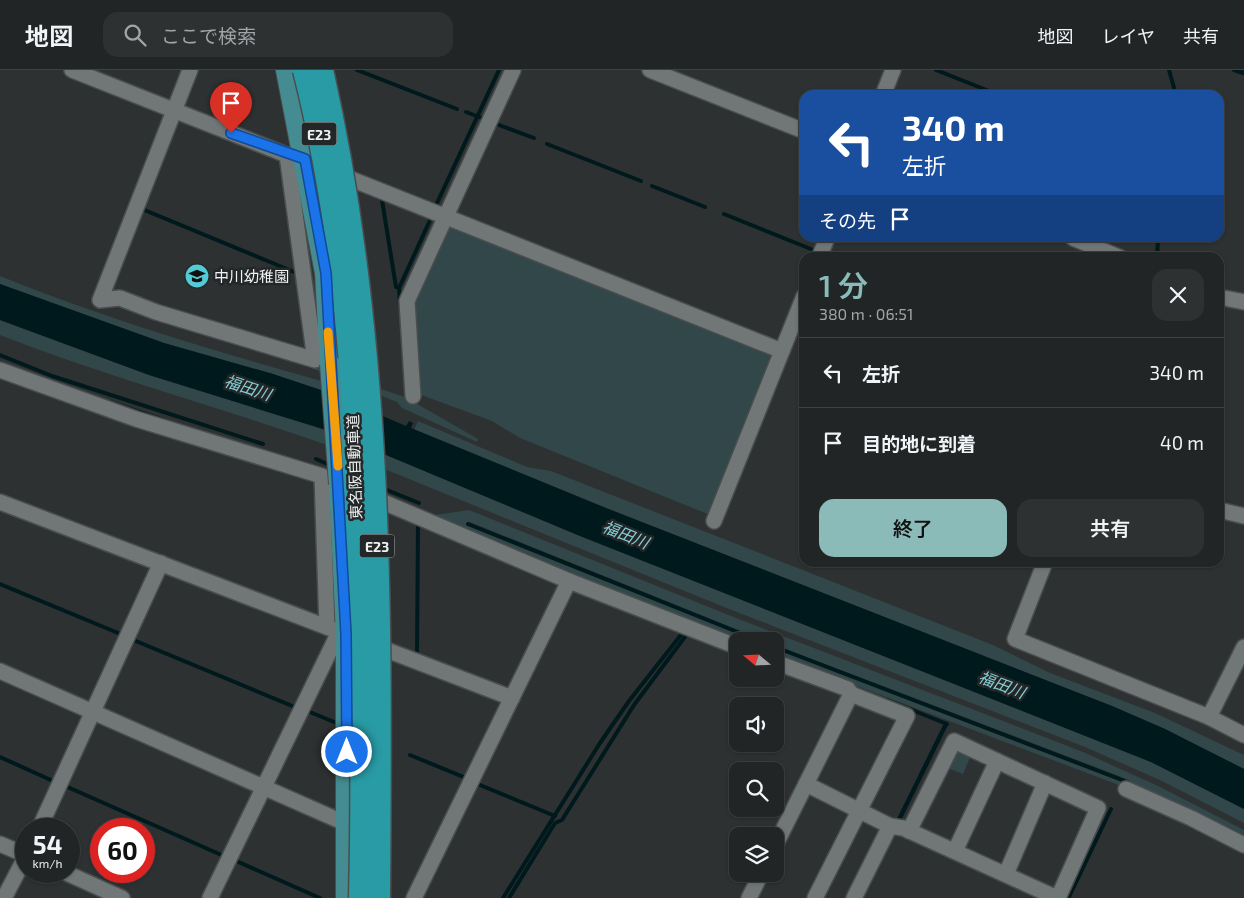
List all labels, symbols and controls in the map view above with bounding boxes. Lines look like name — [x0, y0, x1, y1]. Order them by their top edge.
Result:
search box — [103, 12, 453, 57]
text: 地図 — [25, 21, 73, 50]
icon: search — [121, 21, 149, 49]
text: ここで検索 — [161, 24, 256, 47]
text: 地図 — [1038, 25, 1074, 47]
text: レイヤ — [1102, 25, 1155, 47]
text: 共有 — [1183, 25, 1219, 47]
pin — [210, 82, 252, 133]
icon: arrive — [217, 89, 245, 117]
text: 340 m — [902, 106, 1005, 148]
icon: left — [819, 110, 884, 175]
road number: E23 — [302, 122, 336, 146]
text: 左折 — [902, 152, 946, 178]
icon: arrive — [886, 205, 914, 233]
text: その先 — [819, 209, 876, 232]
school or university icon: 中川幼稚園 — [184, 263, 210, 289]
place label: 中川幼稚園 — [214, 267, 289, 285]
text: 1 分 — [819, 267, 868, 303]
button: close — [1152, 269, 1204, 321]
text: 380 m · 06:51 — [819, 304, 913, 323]
icon: left — [819, 359, 847, 387]
text: 340 m — [1149, 361, 1204, 384]
text: 左折 — [862, 362, 900, 385]
water label: 福田川 — [222, 371, 276, 404]
street label: 東名阪自動車道 — [343, 414, 365, 520]
icon: arrive — [819, 429, 847, 457]
text: 40 m — [1160, 431, 1204, 454]
text: 目的地に到着 — [862, 432, 976, 455]
button: 終了 — [819, 499, 1007, 557]
button: 共有 — [1017, 499, 1204, 557]
water label: 福田川 — [600, 516, 654, 553]
road number: E23 — [360, 534, 394, 558]
north arrow — [729, 632, 784, 688]
map controls — [729, 632, 784, 882]
water label: 福田川 — [976, 667, 1030, 702]
button: sound — [729, 697, 784, 752]
position arrow — [320, 725, 372, 777]
button: search — [729, 762, 784, 817]
speed limit sign: 60 — [90, 818, 155, 883]
button: layers — [729, 827, 784, 882]
text: 54 — [33, 829, 62, 859]
text: km/h — [33, 856, 62, 870]

